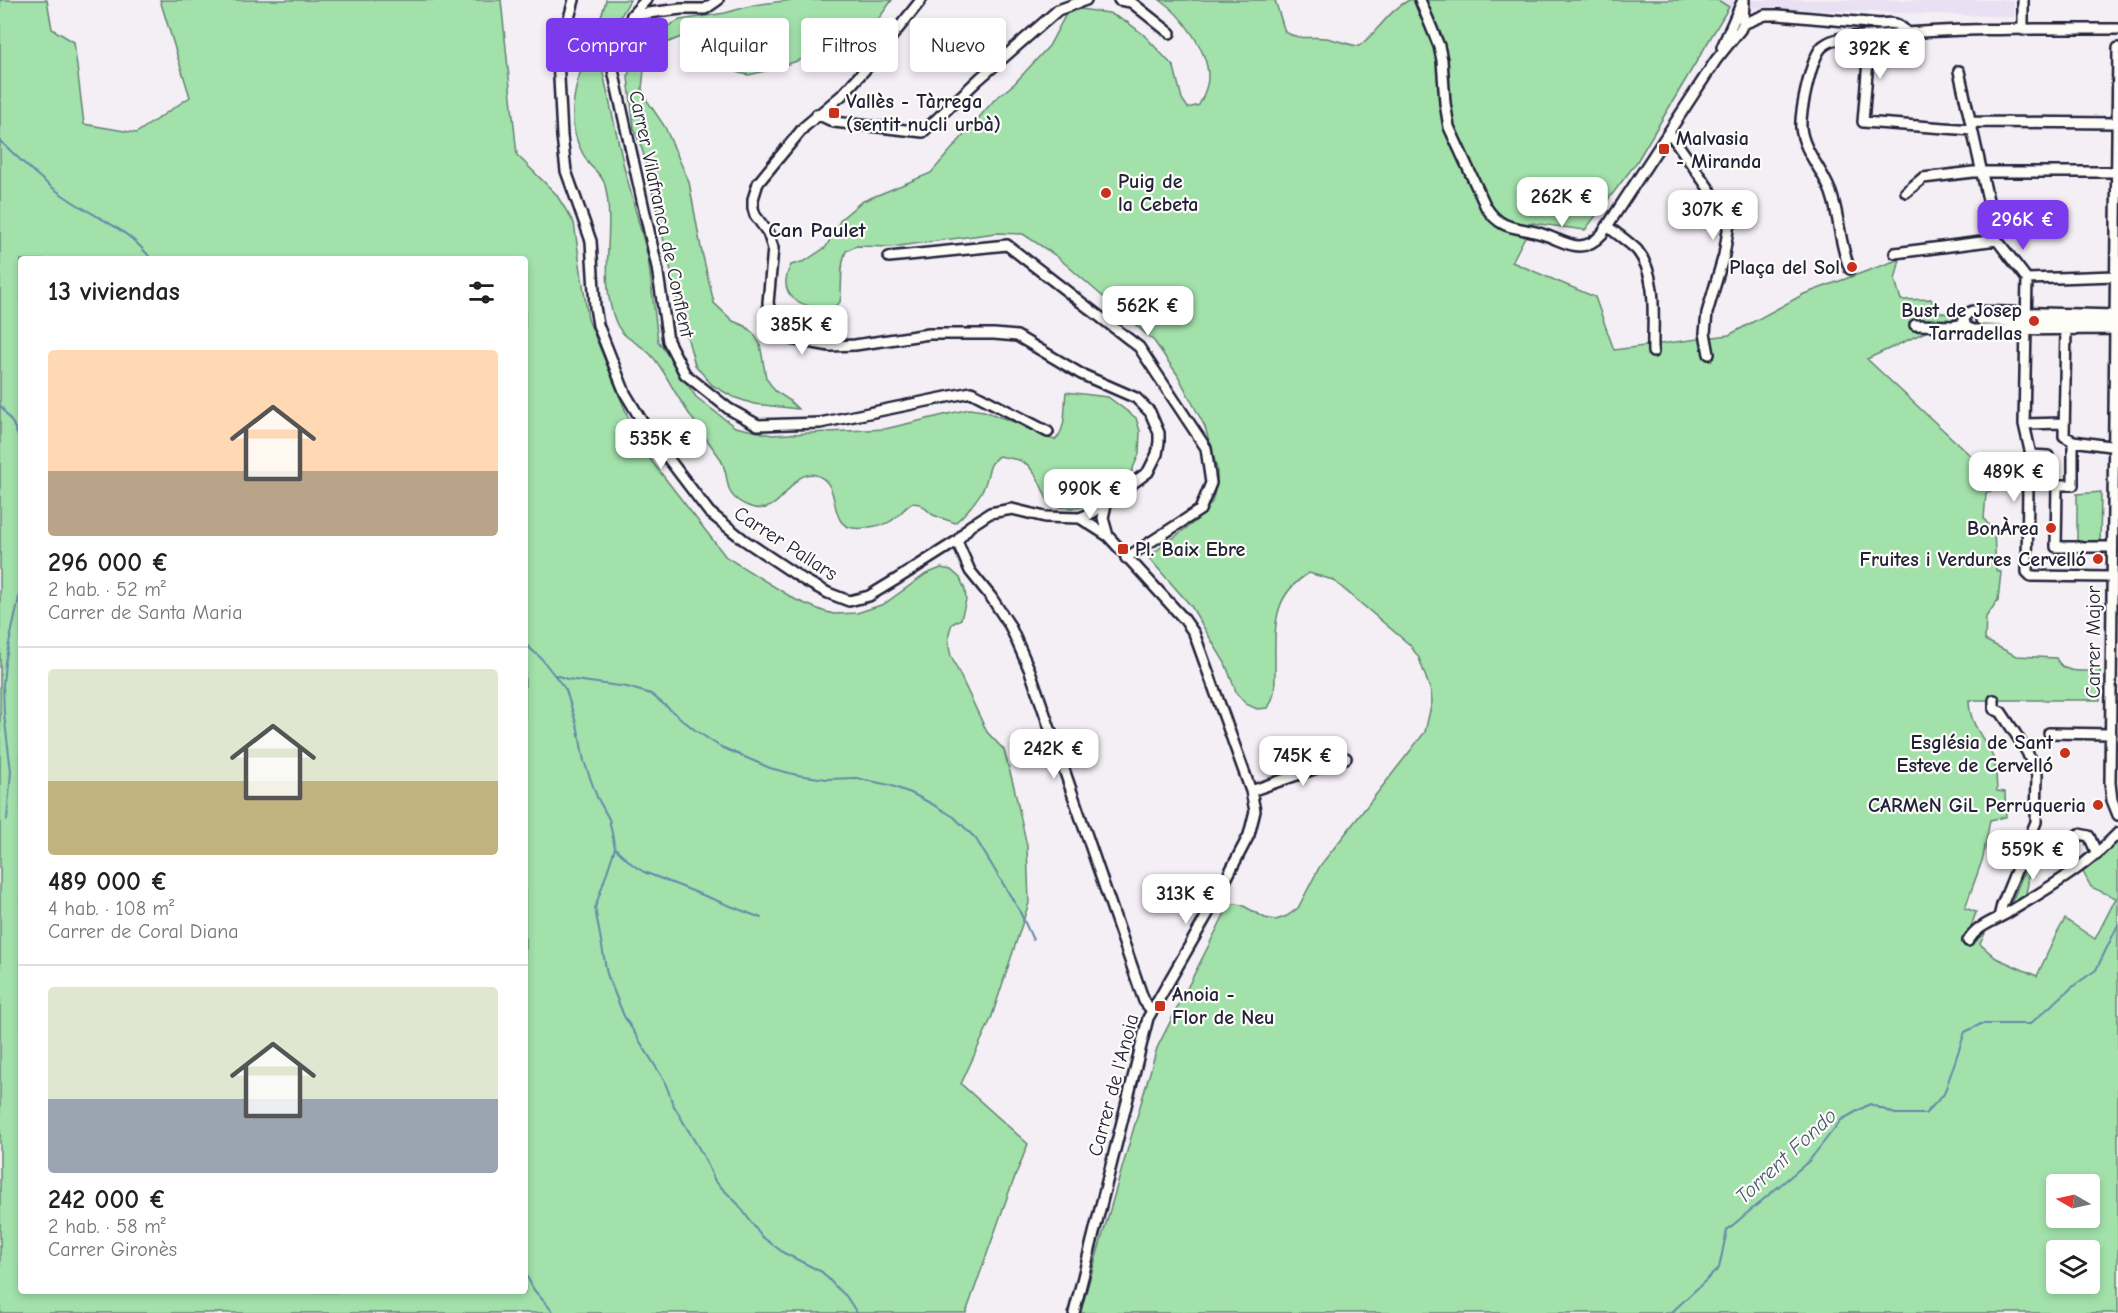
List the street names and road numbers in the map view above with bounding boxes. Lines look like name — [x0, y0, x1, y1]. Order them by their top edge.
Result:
street label: Carrer Vilafranca de Conflent — [624, 89, 699, 341]
street label: Carrer Pallars — [730, 501, 842, 585]
street label: Carrer Major — [2082, 585, 2105, 699]
street label: Carrer de l'Anoia — [1083, 1011, 1144, 1159]

